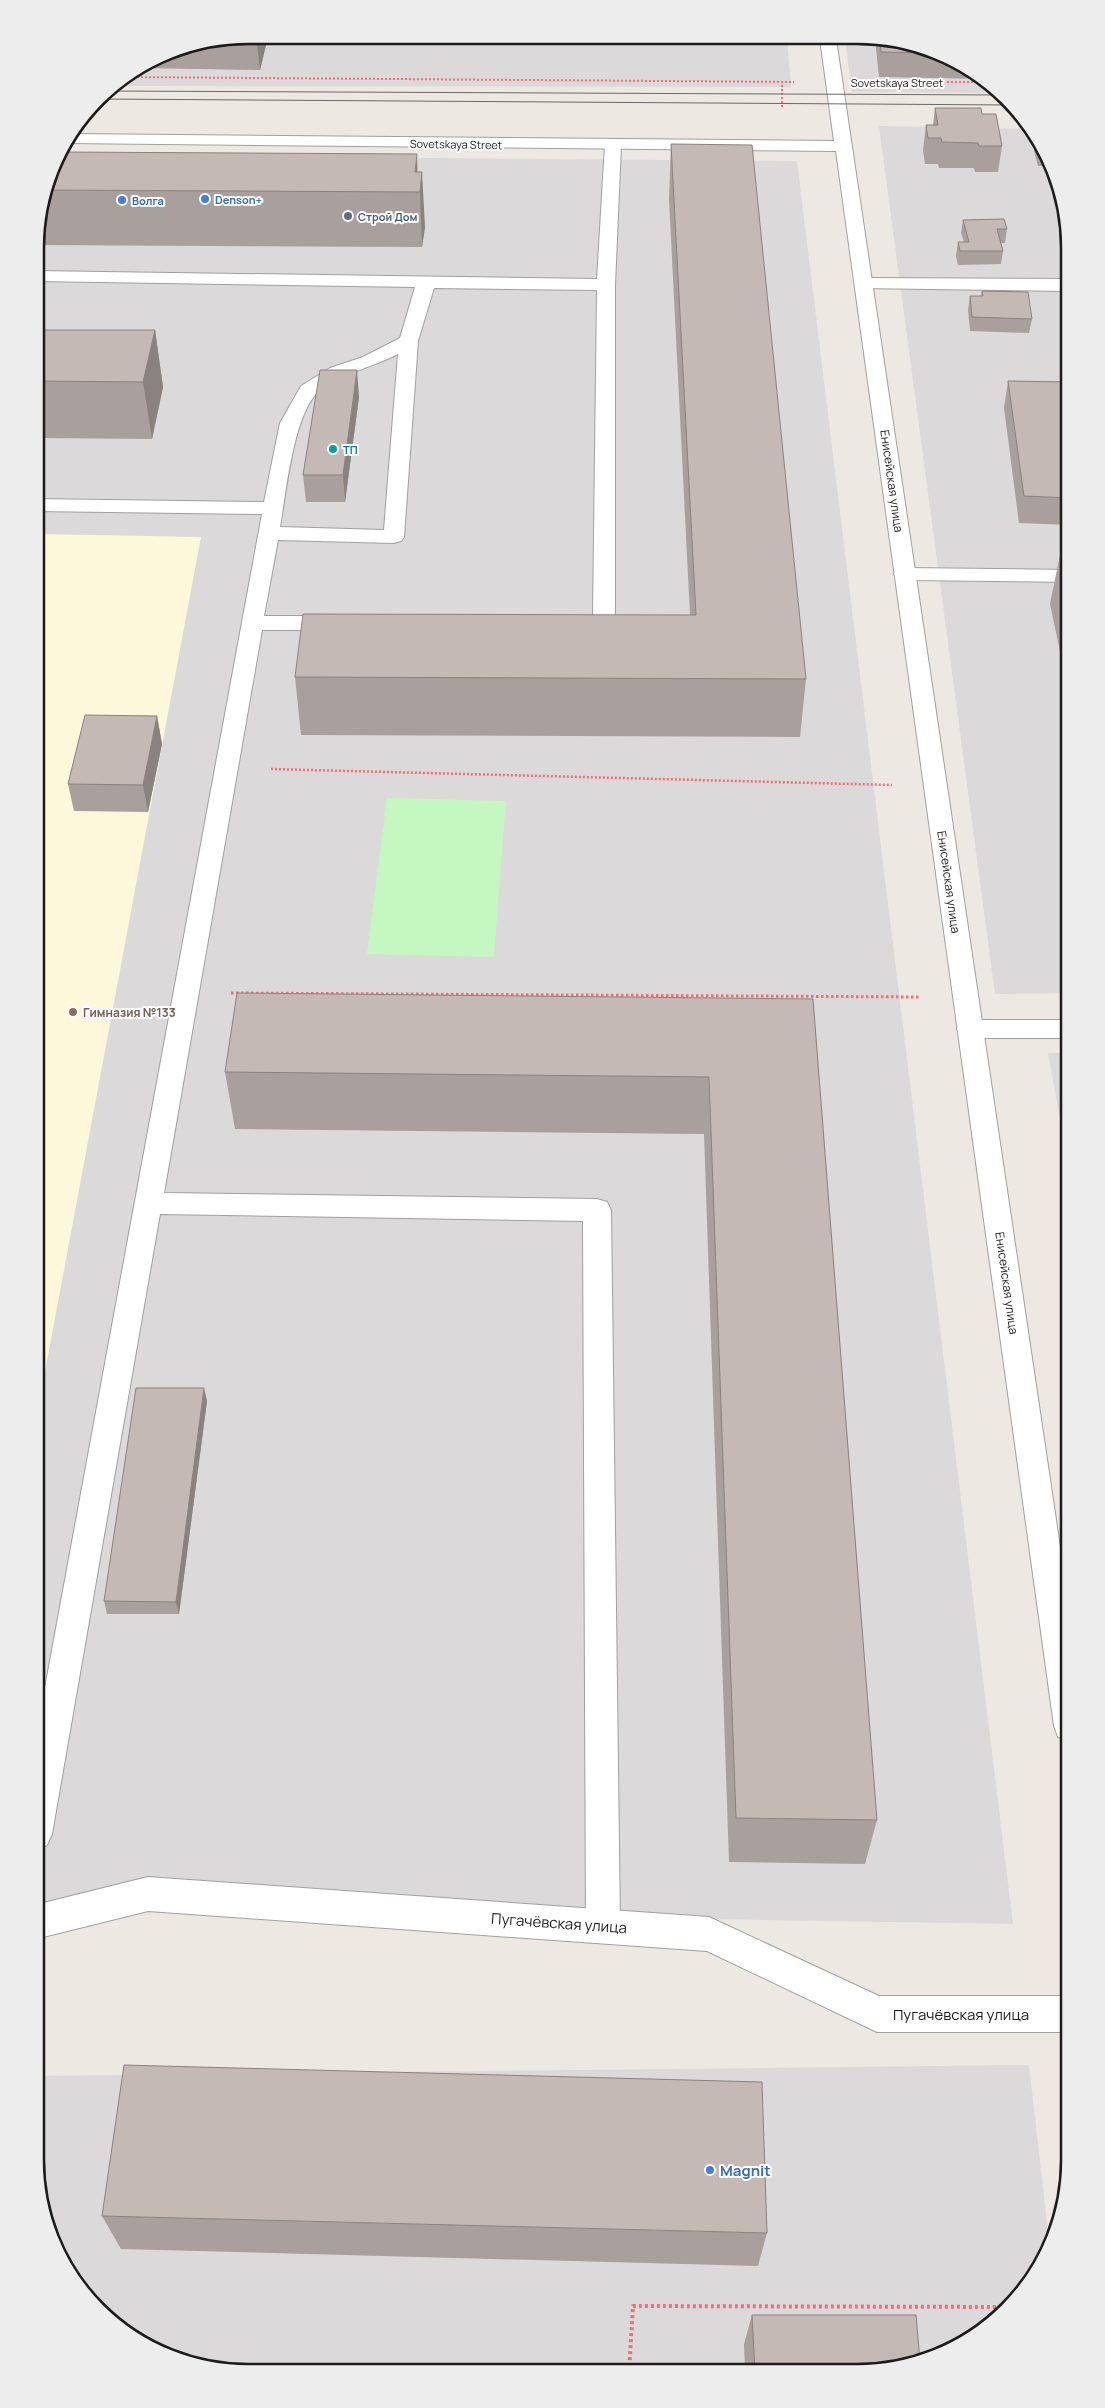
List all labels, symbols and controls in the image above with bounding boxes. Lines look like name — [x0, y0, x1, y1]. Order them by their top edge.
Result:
street label: Sovetskaya Street — [851, 75, 943, 90]
street label: Sovetskaya Street — [410, 136, 502, 152]
place label: Denson+ — [215, 192, 262, 207]
place label: Волга — [132, 193, 164, 208]
marker: Denson+ — [199, 193, 211, 205]
marker: Волга — [116, 194, 128, 206]
place label: Строй Дом — [358, 209, 418, 224]
marker: Строй Дом — [342, 210, 354, 222]
street label: Енисейская улица — [876, 429, 908, 533]
place label: ТП — [343, 442, 358, 457]
marker: ТП — [327, 443, 339, 455]
street label: Енисейская улица — [933, 830, 965, 934]
place label: Гимназия №133 — [83, 1004, 176, 1021]
marker: Гимназия №133 — [67, 1006, 79, 1018]
street label: Енисейская улица — [991, 1231, 1023, 1335]
street label: Пугачёвская улица — [490, 1908, 628, 1938]
street label: Пугачёвская улица — [893, 2004, 1029, 2025]
place label: Magnit — [720, 2160, 771, 2181]
marker: Magnit — [704, 2164, 716, 2176]

